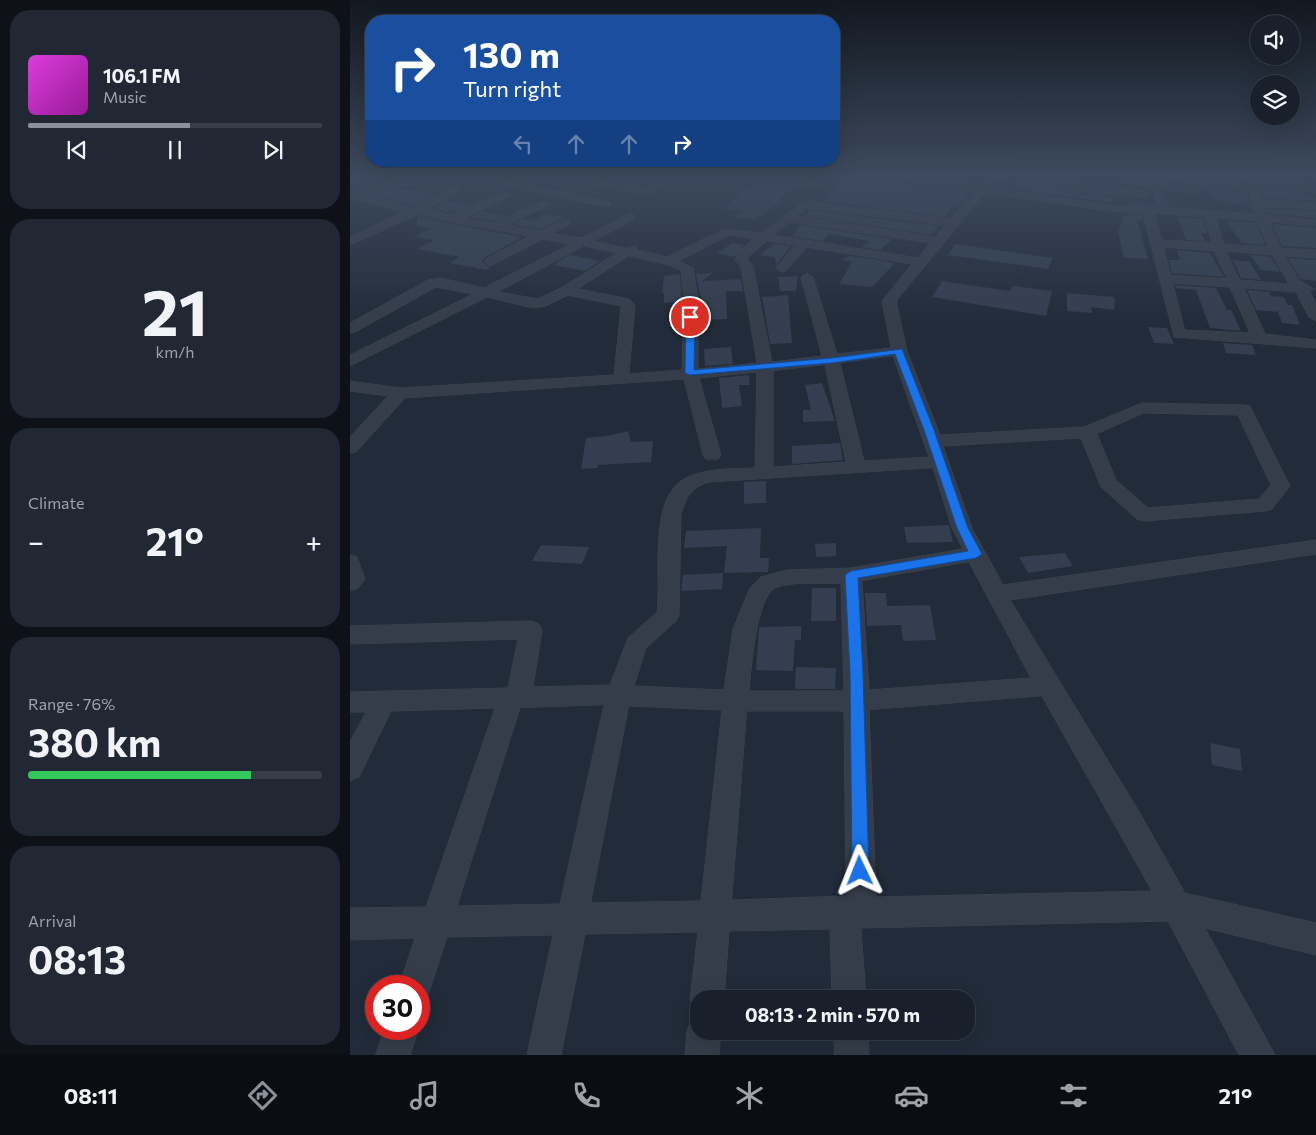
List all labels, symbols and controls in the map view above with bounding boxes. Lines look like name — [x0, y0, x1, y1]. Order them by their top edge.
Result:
map controls — [1250, 15, 1300, 125]
button: sound — [1250, 15, 1300, 65]
text: 130 m — [463, 32, 560, 75]
icon: right — [380, 35, 445, 100]
text: 106.1 FM — [103, 64, 181, 87]
text: Turn right — [463, 75, 561, 102]
button: layers — [1250, 75, 1300, 125]
text: Music — [103, 87, 147, 106]
icon: left — [509, 130, 537, 158]
icon: ahead — [562, 130, 590, 158]
icon: ahead — [615, 130, 643, 158]
icon: right — [668, 130, 696, 158]
icon: previous — [63, 136, 91, 164]
icon: pause — [161, 136, 189, 164]
icon: next — [259, 136, 287, 164]
text: 21 — [142, 270, 208, 349]
pin — [669, 296, 711, 338]
icon: arrive — [676, 303, 704, 331]
text: km/h — [156, 342, 194, 361]
text: Climate — [28, 493, 84, 512]
text: 21° — [146, 517, 204, 564]
text: − — [28, 524, 44, 558]
text: + — [306, 524, 322, 558]
text: Range · 76% — [28, 694, 115, 713]
text: 380 km — [28, 718, 161, 765]
position arrow — [833, 844, 885, 896]
text: Arrival — [28, 911, 76, 930]
text: 08:13 — [28, 935, 126, 982]
speed limit sign: 30 — [365, 975, 430, 1040]
text: 08:13 · 2 min · 570 m — [745, 1003, 920, 1026]
icon: directions — [245, 1078, 280, 1113]
icon: music — [407, 1078, 442, 1113]
icon: phone — [569, 1078, 604, 1113]
icon: climate — [732, 1078, 767, 1113]
icon: car — [894, 1078, 929, 1113]
icon: filters — [1056, 1078, 1091, 1113]
text: 08:11 — [64, 1082, 118, 1109]
text: 21° — [1219, 1082, 1252, 1109]

